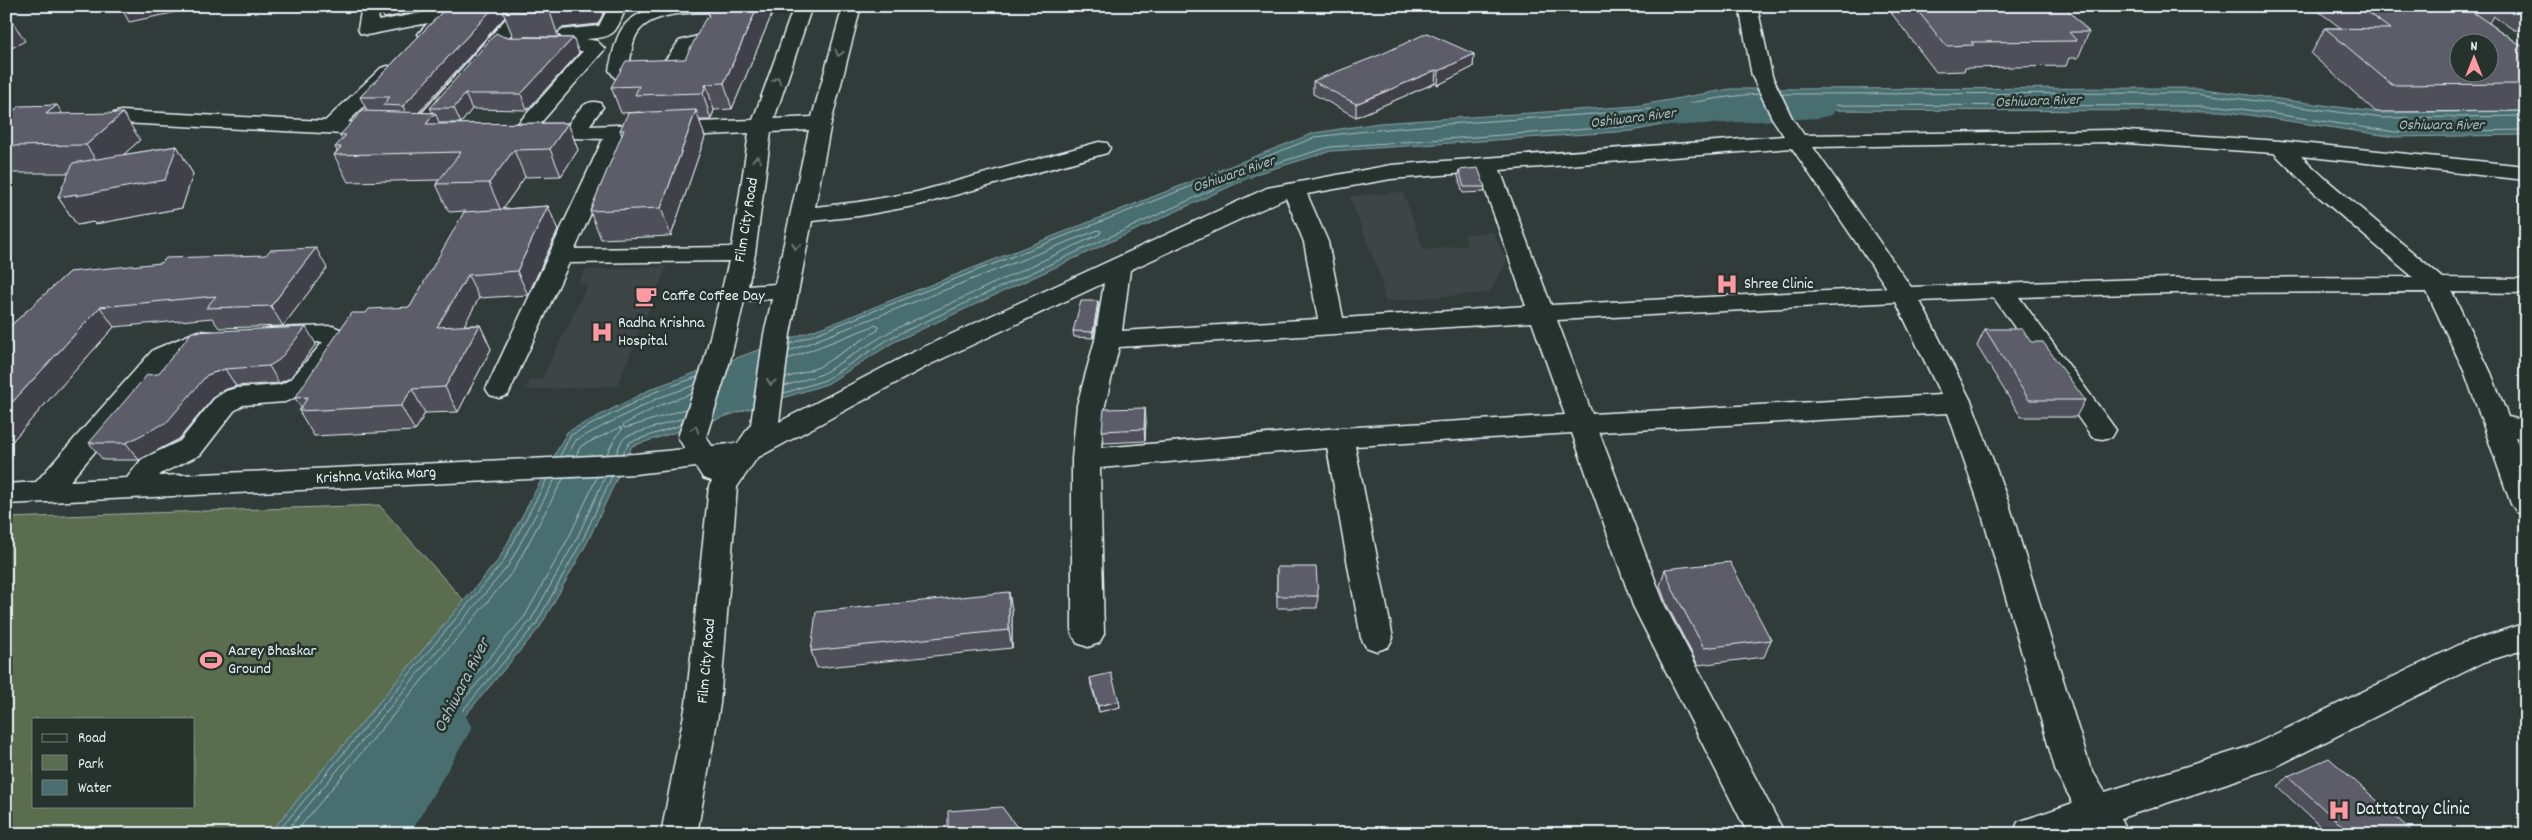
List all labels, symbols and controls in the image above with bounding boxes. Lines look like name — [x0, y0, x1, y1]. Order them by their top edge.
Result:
north arrow — [2450, 32, 2500, 82]
text: N — [2471, 37, 2478, 57]
one-way arrow — [835, 49, 845, 57]
one-way arrow — [772, 76, 782, 85]
water label: Oshiwara River — [1995, 89, 2083, 114]
water label: Oshiwara River — [1589, 103, 1678, 135]
water label: Oshiwara River — [2398, 115, 2485, 137]
water label: Oshiwara River — [1190, 150, 1279, 199]
one-way arrow — [751, 155, 762, 163]
street label: Film City Road — [729, 176, 765, 264]
one-way arrow — [791, 242, 802, 250]
hospital icon: Shree Clinic — [1714, 271, 1740, 297]
place label: Shree Clinic — [1744, 273, 1813, 296]
cafe icon: Caffe Coffee Day — [633, 283, 659, 309]
place label: Caffe Coffee Day — [662, 285, 765, 308]
place label: Radha Krishna Hospital — [618, 312, 705, 353]
hospital icon: Radha Krishna Hospital — [589, 319, 615, 345]
one-way arrow — [766, 378, 776, 386]
one-way arrow — [690, 425, 700, 434]
street label: Krishna Vatika Marg — [315, 461, 437, 491]
street label: Film City Road — [692, 617, 722, 705]
water label: Oshiwara River — [429, 632, 499, 738]
place label: Aarey Bhaskar Ground — [228, 640, 317, 681]
sports icon: Aarey Bhaskar Ground — [198, 647, 224, 673]
legend — [32, 718, 195, 808]
text: Road — [78, 728, 106, 750]
text: Park — [78, 754, 104, 776]
text: Water — [78, 778, 112, 800]
hospital icon: Dattatray Clinic — [2326, 797, 2352, 823]
place label: Dattatray Clinic — [2356, 797, 2470, 824]

